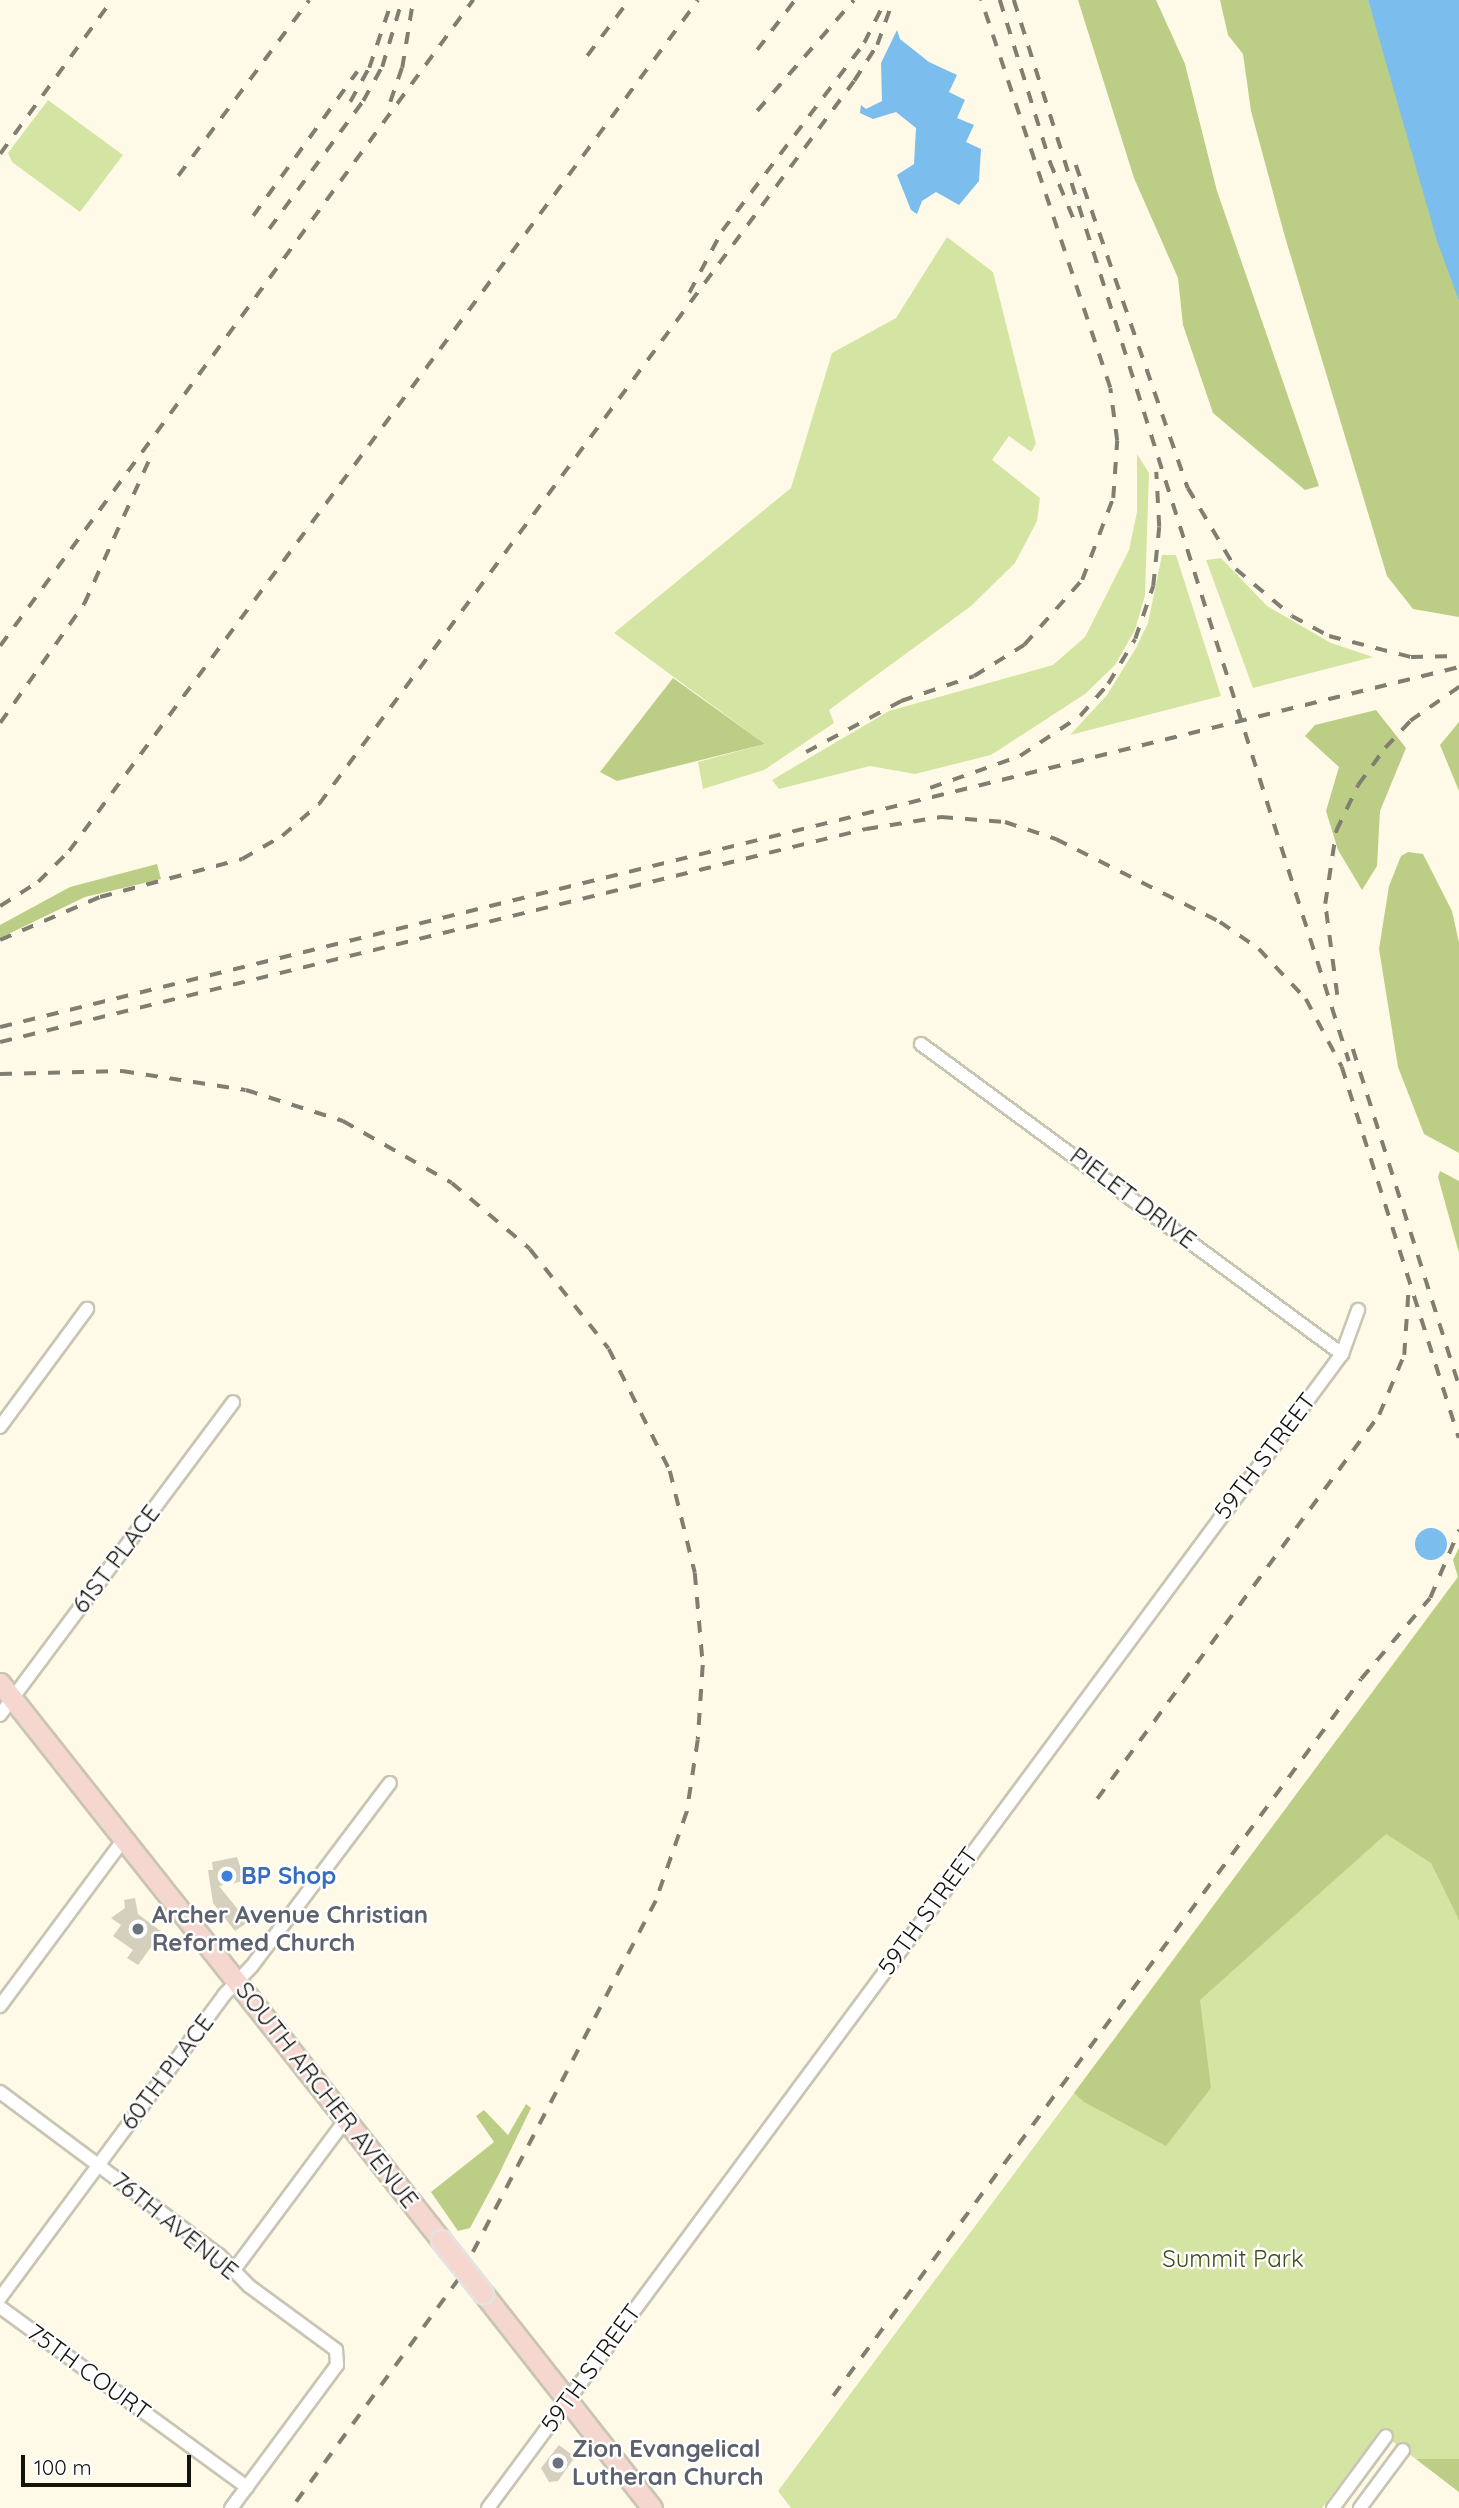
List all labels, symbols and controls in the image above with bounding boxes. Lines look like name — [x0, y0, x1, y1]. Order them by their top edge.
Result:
street label: PIELET DRIVE — [1064, 1141, 1202, 1255]
street label: 59TH STREET — [1208, 1387, 1322, 1525]
street label: 61ST PLACE — [66, 1499, 166, 1619]
street label: 59TH STREET — [872, 1842, 984, 1980]
place label: BP Shop — [241, 1862, 336, 1890]
marker: BP Shop — [219, 1868, 235, 1884]
place label: Archer Avenue Christian Reformed Church — [152, 1901, 428, 1957]
marker: Archer Avenue Christian Reformed Church — [130, 1921, 146, 1937]
street label: SOUTH ARCHER AVENUE — [230, 1976, 424, 2214]
street label: 60TH PLACE — [114, 2009, 220, 2135]
street label: 76TH AVENUE — [106, 2166, 244, 2286]
park label: Summit Park — [1162, 2245, 1304, 2273]
street label: 59TH STREET — [535, 2299, 647, 2437]
street label: 75TH COURT — [22, 2318, 156, 2426]
place label: Zion Evangelical Lutheran Church — [572, 2435, 763, 2491]
scale bar — [24, 2442, 194, 2486]
text: 100 m — [34, 2454, 92, 2480]
marker: Zion Evangelical Lutheran Church — [550, 2455, 566, 2471]

